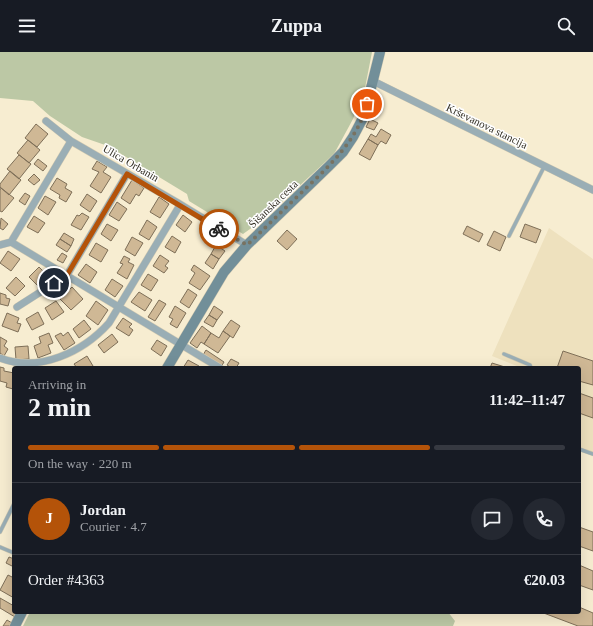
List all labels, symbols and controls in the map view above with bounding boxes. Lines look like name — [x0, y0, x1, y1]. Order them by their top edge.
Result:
icon: menu — [16, 15, 38, 37]
icon: search — [555, 15, 577, 37]
text: Zuppa — [271, 16, 322, 36]
pin — [350, 87, 384, 121]
icon: bag — [356, 93, 378, 115]
street label: Krševanova stancija — [444, 101, 530, 151]
street label: Ulica Orbanin — [101, 142, 162, 184]
street label: Šišanska cesta — [246, 178, 300, 230]
courier — [199, 209, 239, 249]
icon: bike — [208, 218, 230, 240]
pin — [37, 266, 71, 300]
icon: home — [43, 272, 65, 294]
text: Arriving in — [28, 377, 86, 392]
text: 11:42–11:47 — [489, 392, 565, 408]
text: 2 min — [28, 393, 91, 422]
text: On the way · 220 m — [28, 456, 132, 471]
button: chat — [471, 498, 513, 540]
button: phone — [523, 498, 565, 540]
text: Jordan — [80, 502, 126, 518]
text: J — [45, 510, 53, 526]
text: Courier · 4.7 — [80, 519, 147, 534]
text: Order #4363 — [28, 572, 104, 588]
text: €20.03 — [524, 572, 565, 588]

